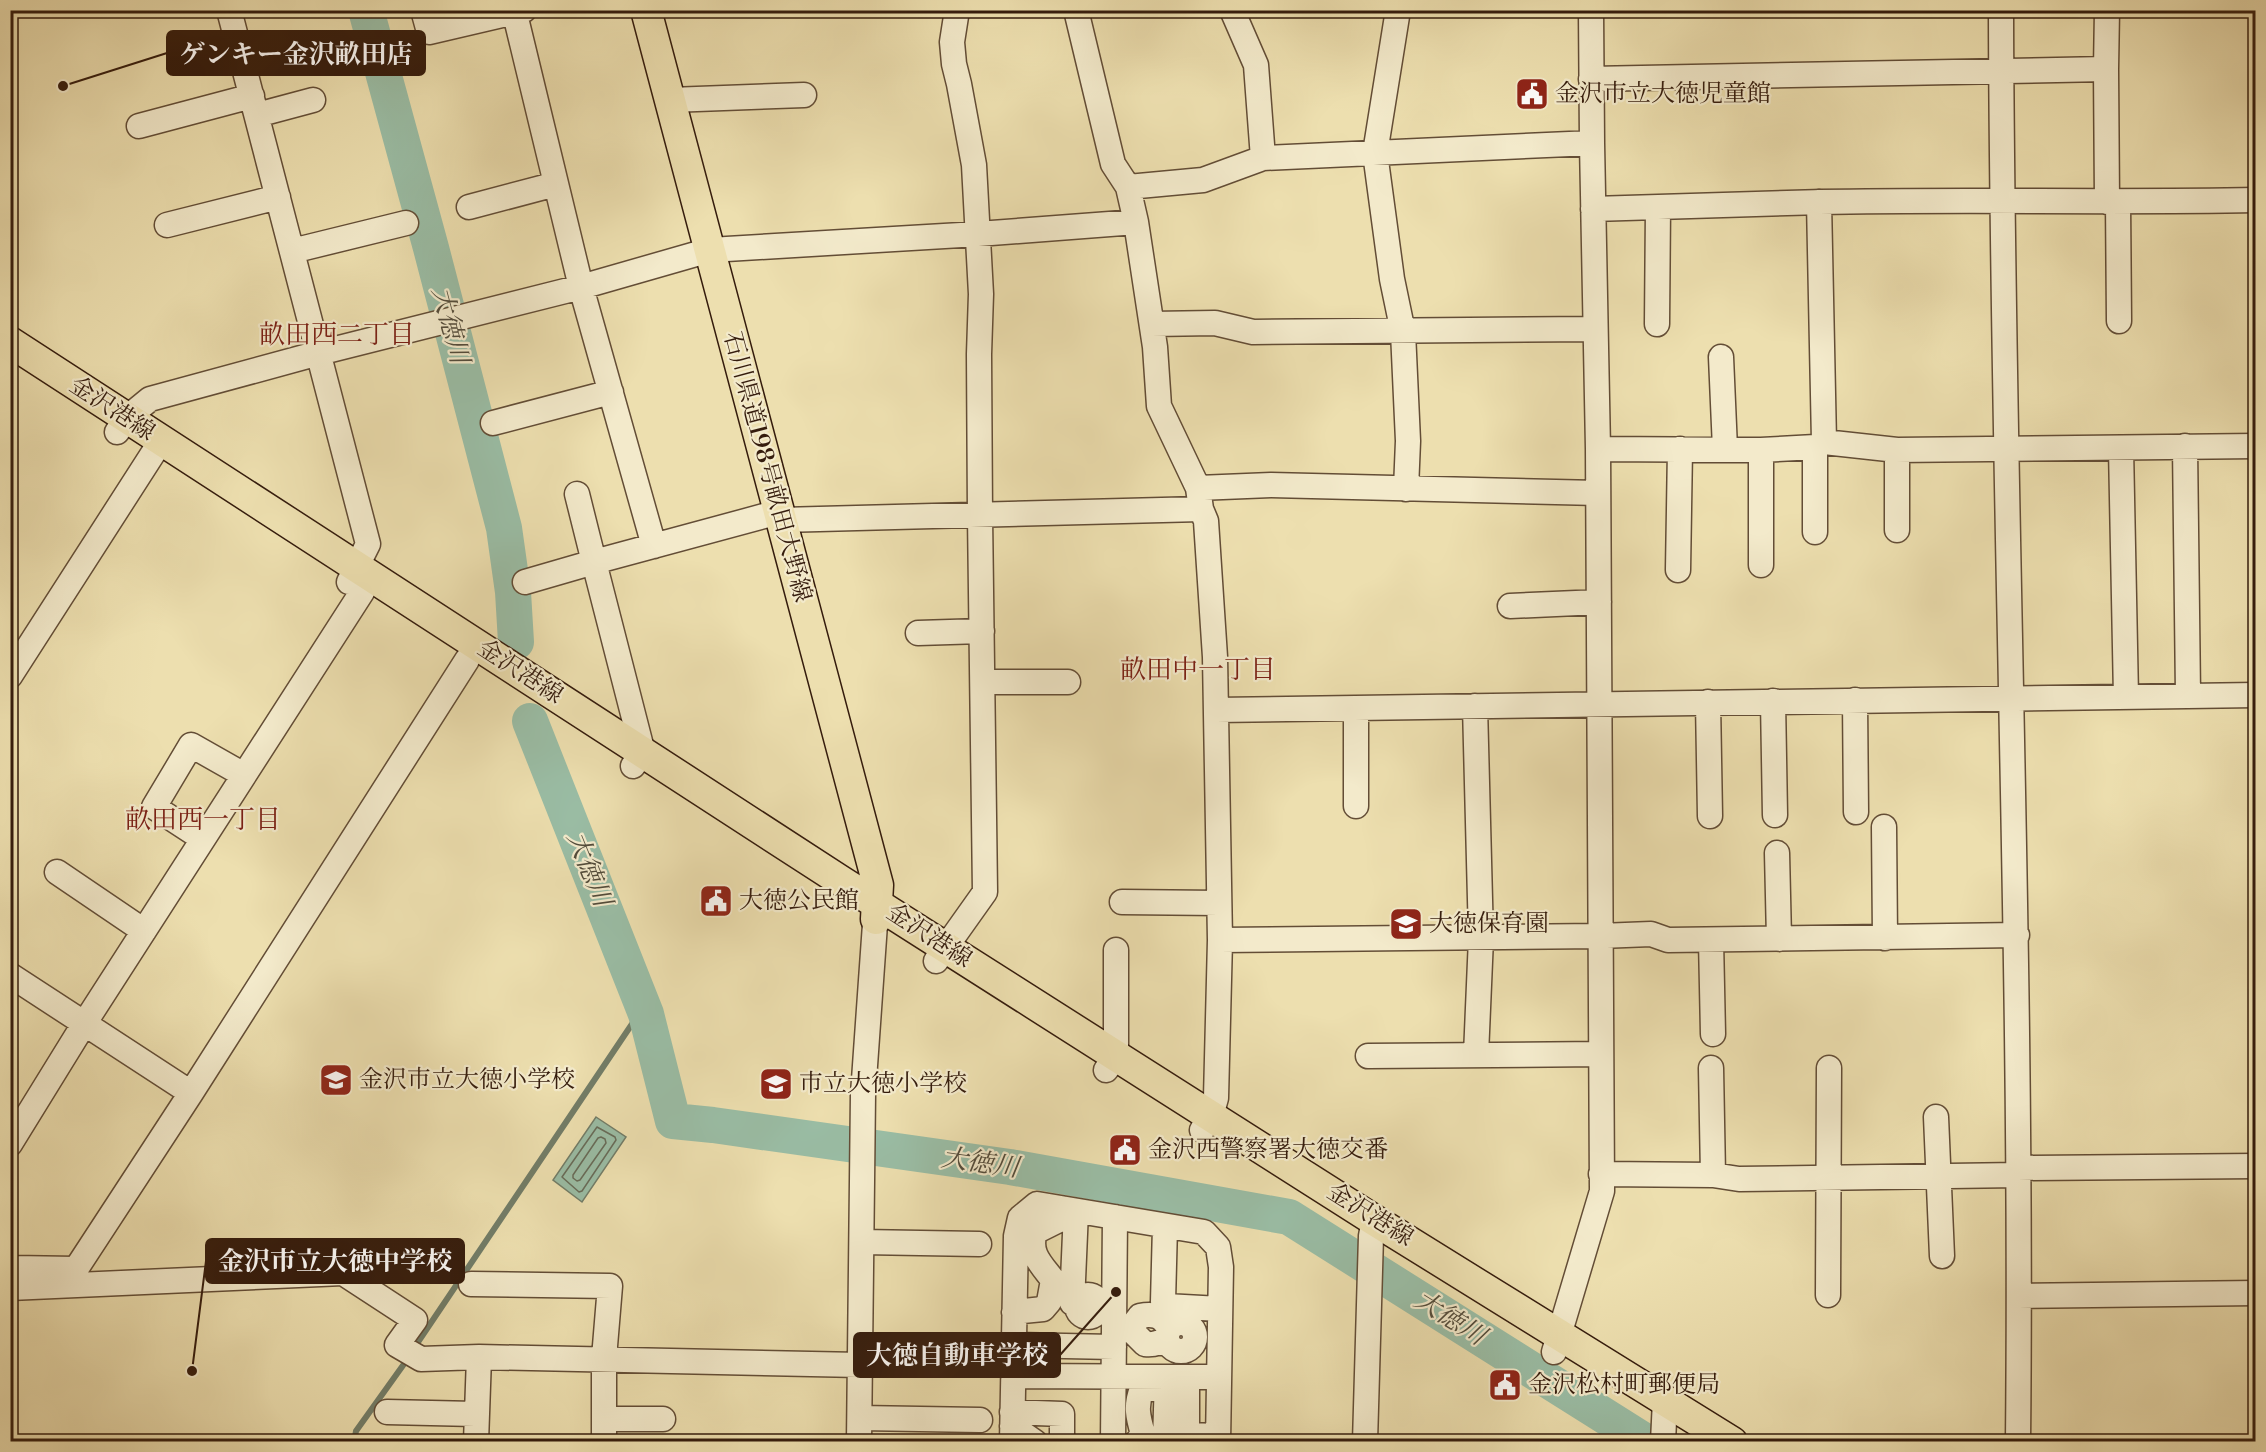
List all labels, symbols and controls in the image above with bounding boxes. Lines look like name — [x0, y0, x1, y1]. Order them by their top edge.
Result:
callout: ゲンキー金沢畝田店 — [167, 31, 425, 75]
text: ゲンキー金沢畝田店 — [179, 39, 413, 71]
public building icon: 金沢市立大徳児童館 — [1514, 76, 1550, 112]
place label: 金沢市立大徳児童館 — [1555, 79, 1771, 109]
water label: 大徳川 — [424, 283, 476, 370]
district label: 畝田西二丁目 — [259, 319, 415, 351]
street label: 石川県道198号畝田大野線 — [716, 328, 818, 606]
street label: 金沢港線 — [64, 370, 160, 448]
street label: 金沢港線 — [472, 633, 568, 711]
district label: 畝田中一丁目 — [1120, 654, 1276, 686]
district label: 畝田西一丁目 — [125, 804, 281, 836]
water label: 大徳川 — [560, 827, 620, 914]
public building icon: 大徳公民館 — [698, 883, 734, 919]
place label: 大徳公民館 — [739, 886, 859, 916]
street label: 金沢港線 — [881, 897, 977, 975]
school or university icon: 大徳保育園 — [1388, 906, 1424, 942]
place label: 大徳保育園 — [1429, 909, 1549, 939]
school or university icon: 金沢市立大徳小学校 — [318, 1062, 354, 1098]
place label: 金沢市立大徳小学校 — [359, 1065, 575, 1095]
school or university icon: 市立大徳小学校 — [758, 1066, 794, 1102]
place label: 市立大徳小学校 — [799, 1069, 967, 1099]
public building icon: 金沢西警察署大徳交番 — [1107, 1132, 1143, 1168]
place label: 金沢西警察署大徳交番 — [1148, 1135, 1388, 1165]
water label: 大徳川 — [939, 1142, 1024, 1185]
street label: 金沢港線 — [1321, 1177, 1419, 1253]
callout: 金沢市立大徳中学校 — [206, 1239, 464, 1283]
text: 金沢市立大徳中学校 — [218, 1246, 452, 1278]
water label: 大徳川 — [1408, 1284, 1494, 1354]
callout: 大徳自動車学校 — [854, 1333, 1060, 1377]
text: 大徳自動車学校 — [866, 1340, 1048, 1372]
public building icon: 金沢松村町郵便局 — [1487, 1367, 1523, 1403]
place label: 金沢松村町郵便局 — [1528, 1370, 1720, 1400]

